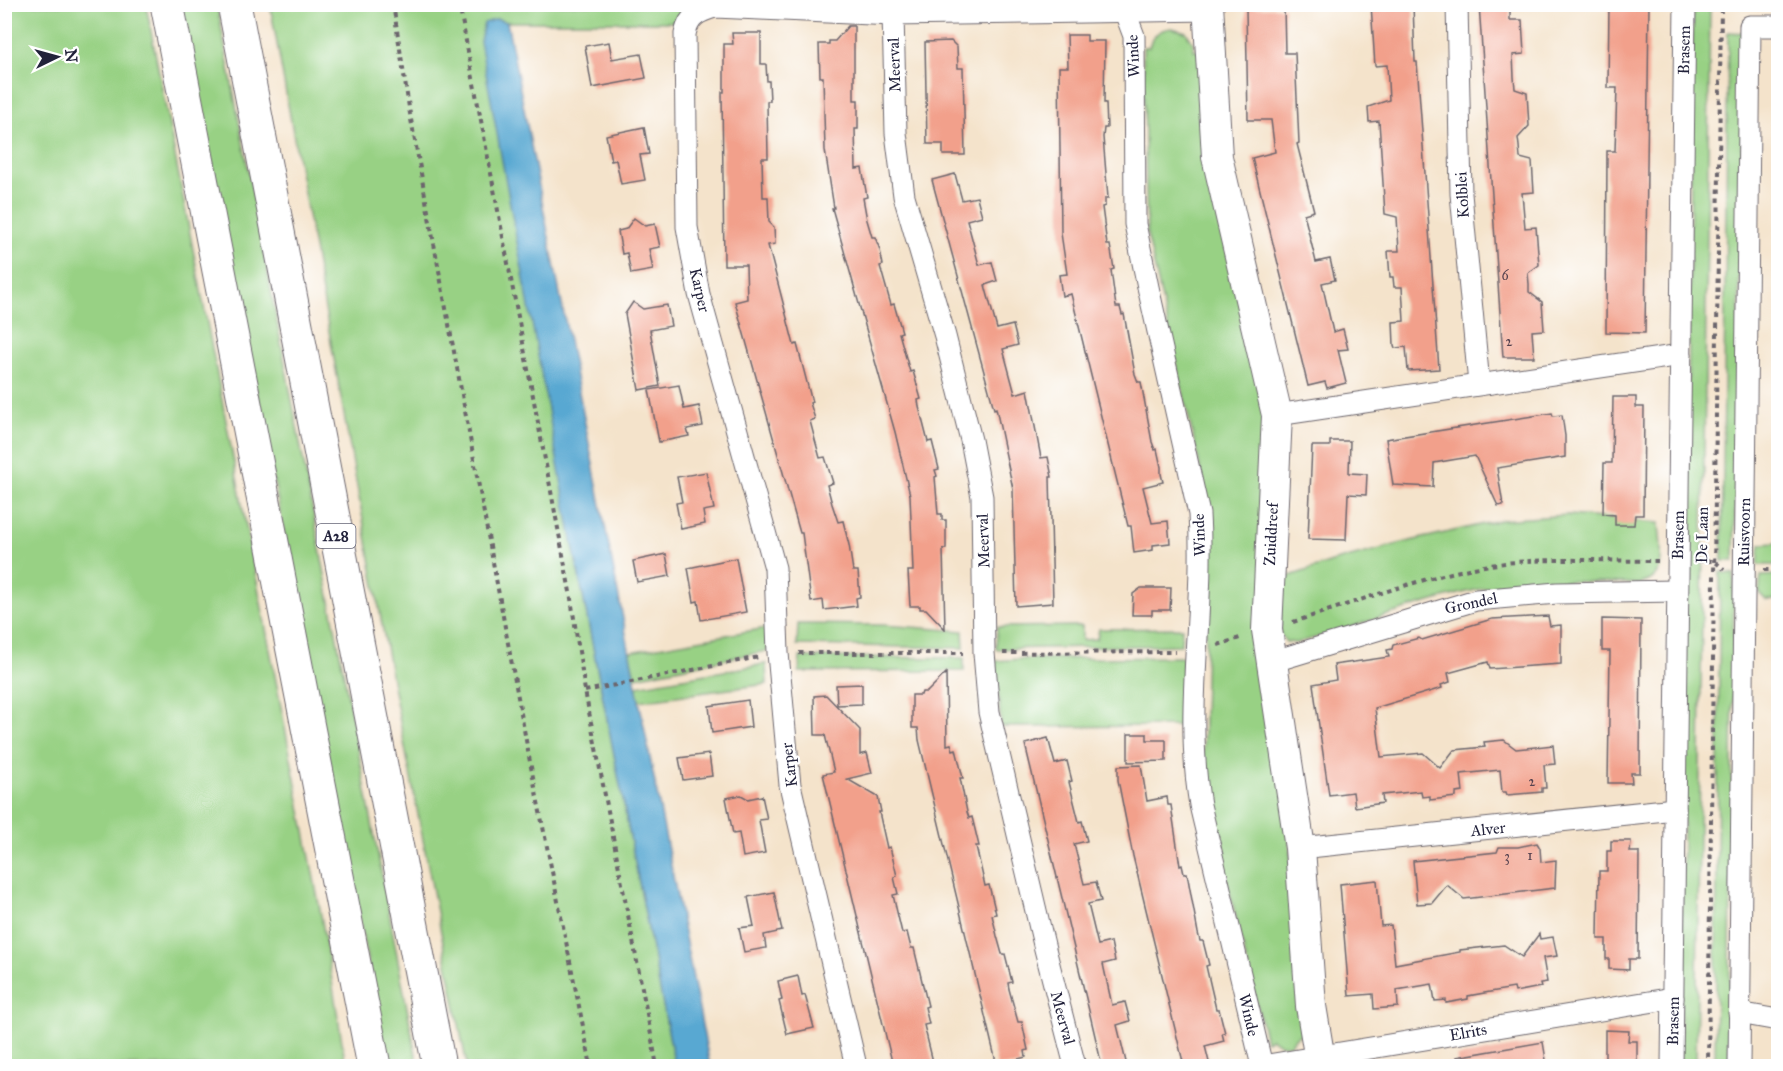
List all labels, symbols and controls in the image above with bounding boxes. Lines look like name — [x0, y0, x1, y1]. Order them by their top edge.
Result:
street label: Brasem — [1674, 25, 1694, 75]
north arrow — [27, 27, 87, 87]
street label: Winde — [1122, 34, 1144, 78]
street label: Meerval — [884, 37, 904, 93]
text: N — [61, 48, 82, 64]
street label: Kolblei — [1451, 171, 1473, 219]
street label: Karper — [686, 266, 714, 314]
house number: 6 — [1501, 267, 1509, 284]
house number: 2 — [1506, 333, 1513, 350]
street label: Ruisvoorn — [1734, 497, 1754, 566]
street label: Zuiddreef — [1260, 499, 1282, 566]
street label: De Laan — [1692, 506, 1712, 564]
street label: Brasem — [1668, 510, 1688, 560]
street label: Meerval — [973, 513, 993, 569]
street label: Winde — [1189, 513, 1209, 557]
road number: A28 — [316, 524, 356, 548]
street label: Grondel — [1443, 588, 1500, 618]
street label: Karper — [777, 742, 801, 788]
house number: 2 — [1529, 773, 1536, 790]
street label: Alver — [1469, 818, 1506, 840]
house number: 1 — [1527, 847, 1533, 864]
house number: 3 — [1504, 848, 1510, 865]
street label: Meerval — [1047, 989, 1079, 1047]
street label: Winde — [1235, 992, 1263, 1038]
street label: Brasem — [1663, 996, 1683, 1046]
street label: Elrits — [1448, 1019, 1488, 1045]

